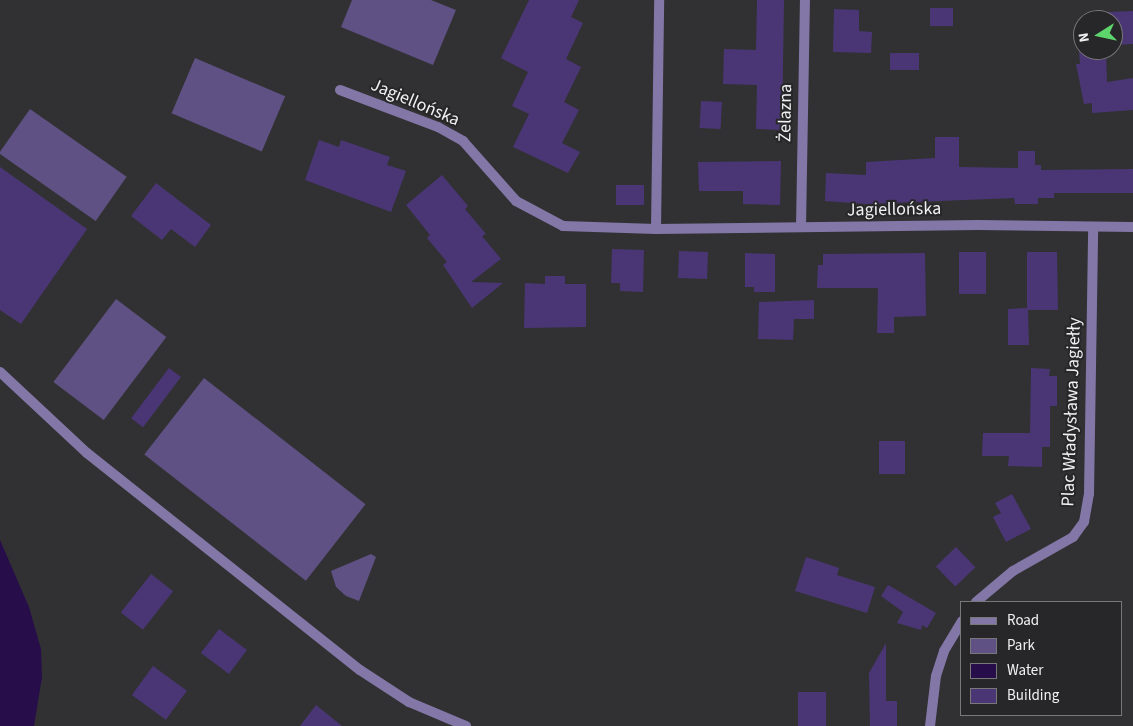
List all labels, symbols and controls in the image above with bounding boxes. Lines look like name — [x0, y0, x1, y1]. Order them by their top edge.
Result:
north arrow — [1073, 10, 1123, 60]
text: N — [1074, 31, 1095, 44]
street label: Jagiellońska — [367, 75, 463, 131]
street label: Żelazna — [775, 84, 797, 142]
street label: Jagiellońska — [847, 198, 941, 222]
street label: Plac Władysława Jagiełły — [1058, 317, 1086, 507]
legend — [960, 601, 1123, 716]
text: Road — [1007, 610, 1039, 631]
text: Park — [1007, 635, 1035, 656]
text: Water — [1007, 660, 1043, 681]
text: Building — [1007, 685, 1059, 706]

